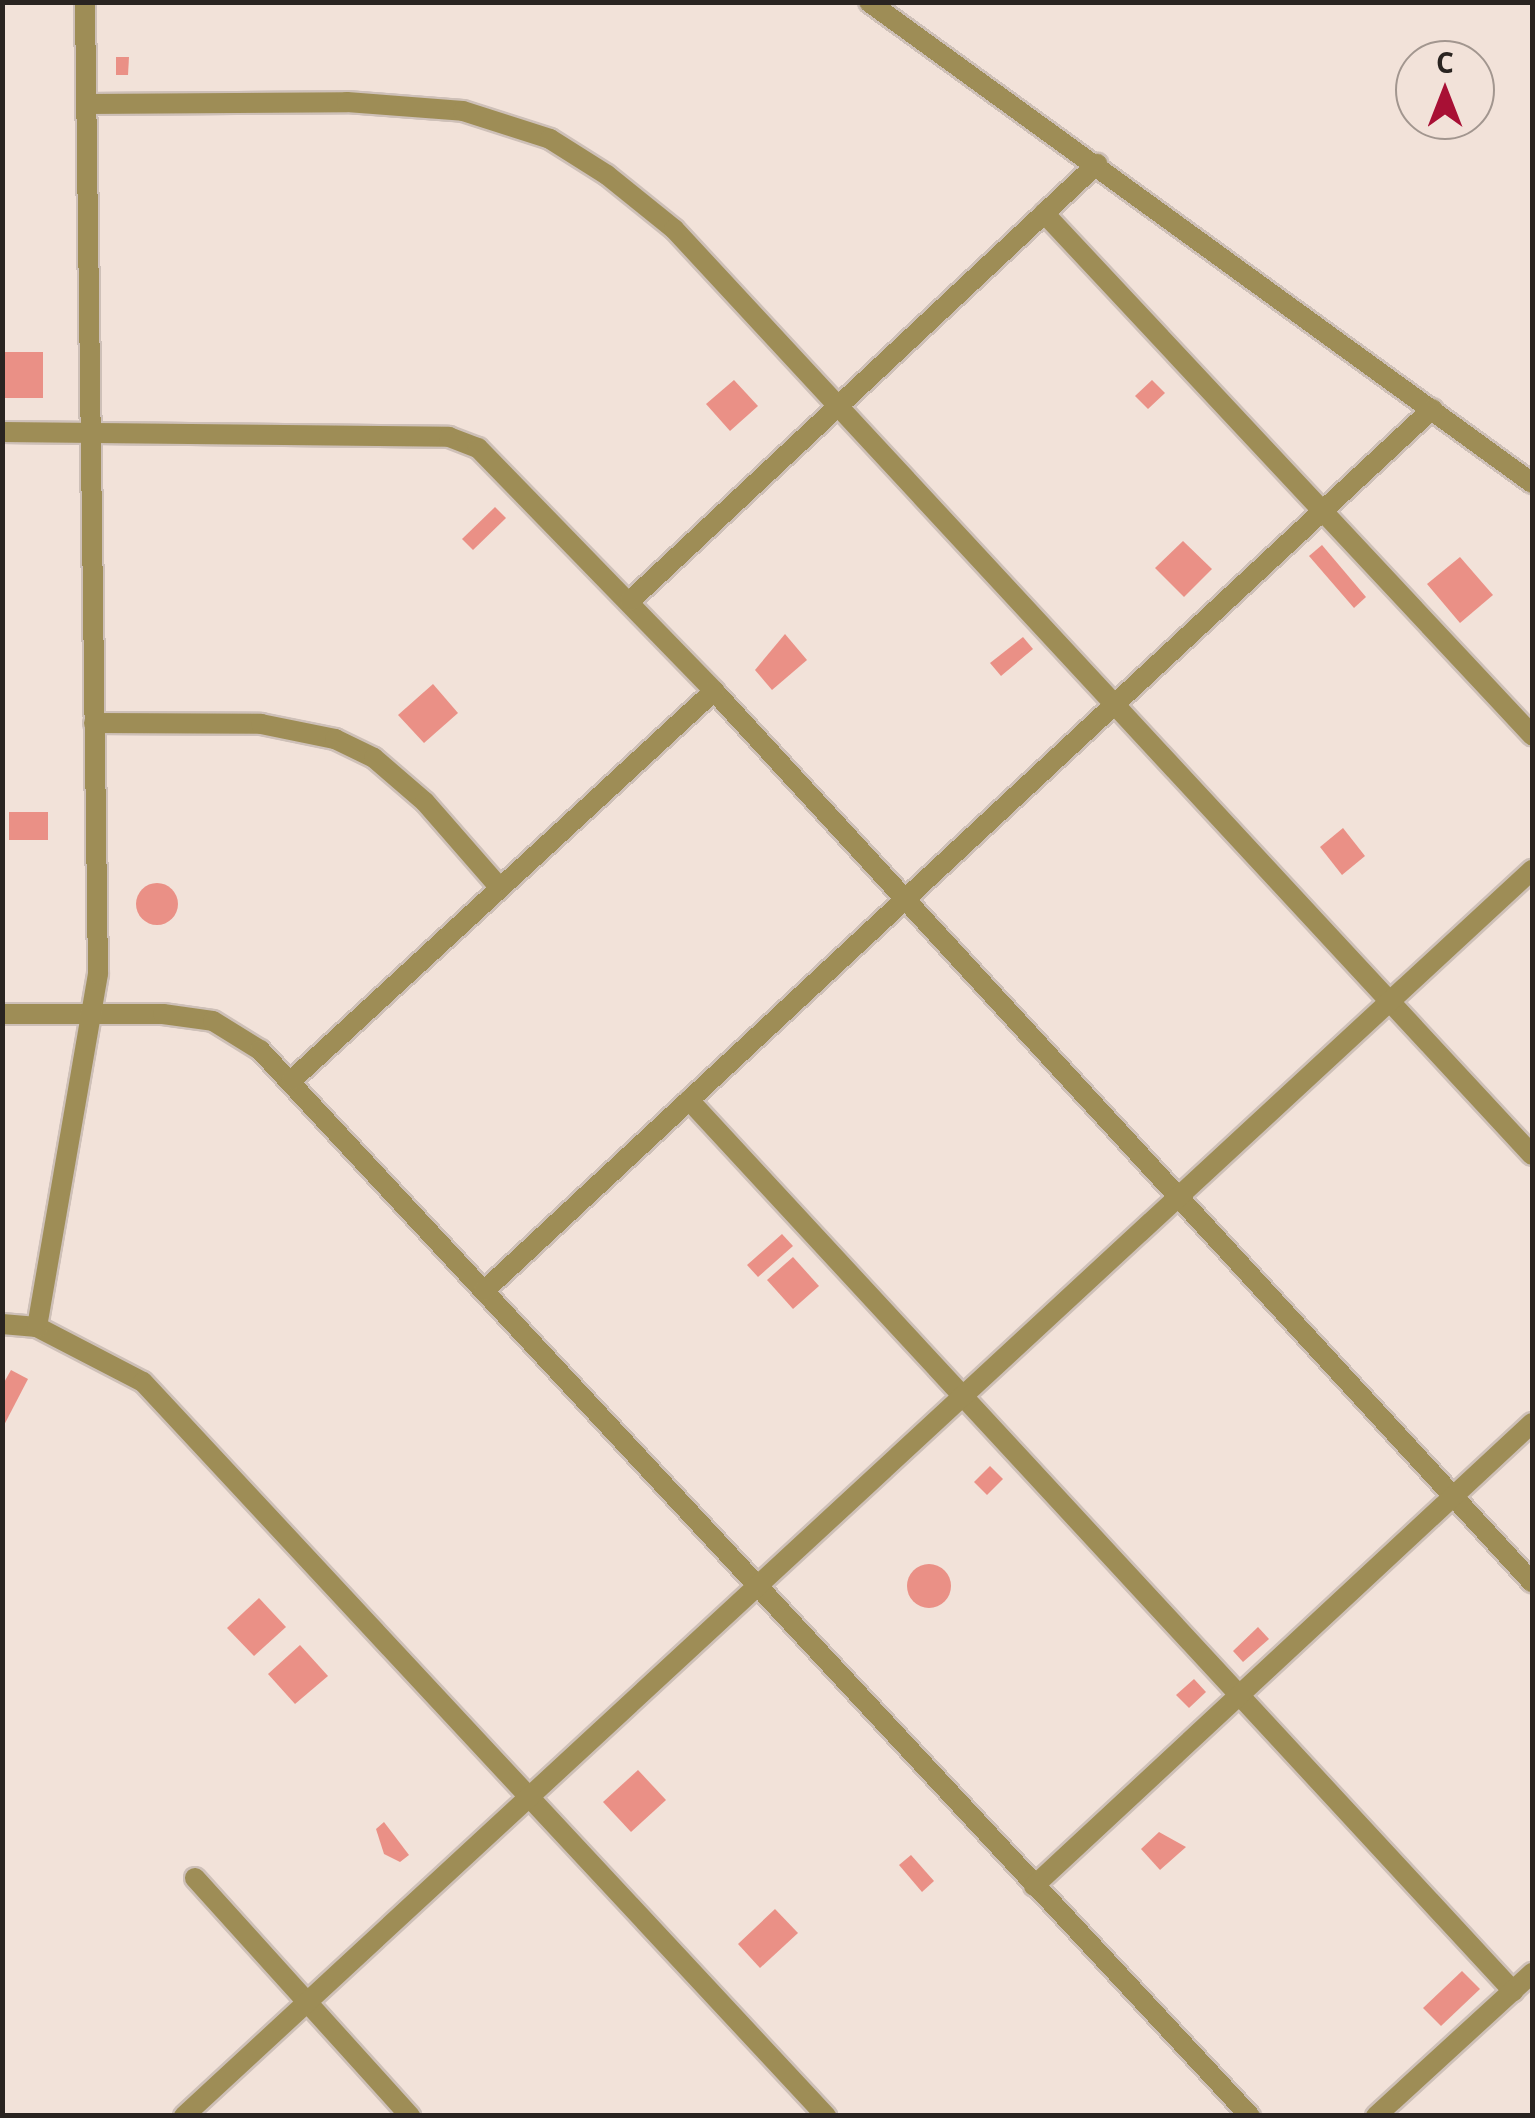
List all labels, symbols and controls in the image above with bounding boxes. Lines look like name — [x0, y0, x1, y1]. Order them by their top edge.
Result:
north arrow — [1395, 40, 1495, 140]
text: С — [1436, 43, 1454, 81]

